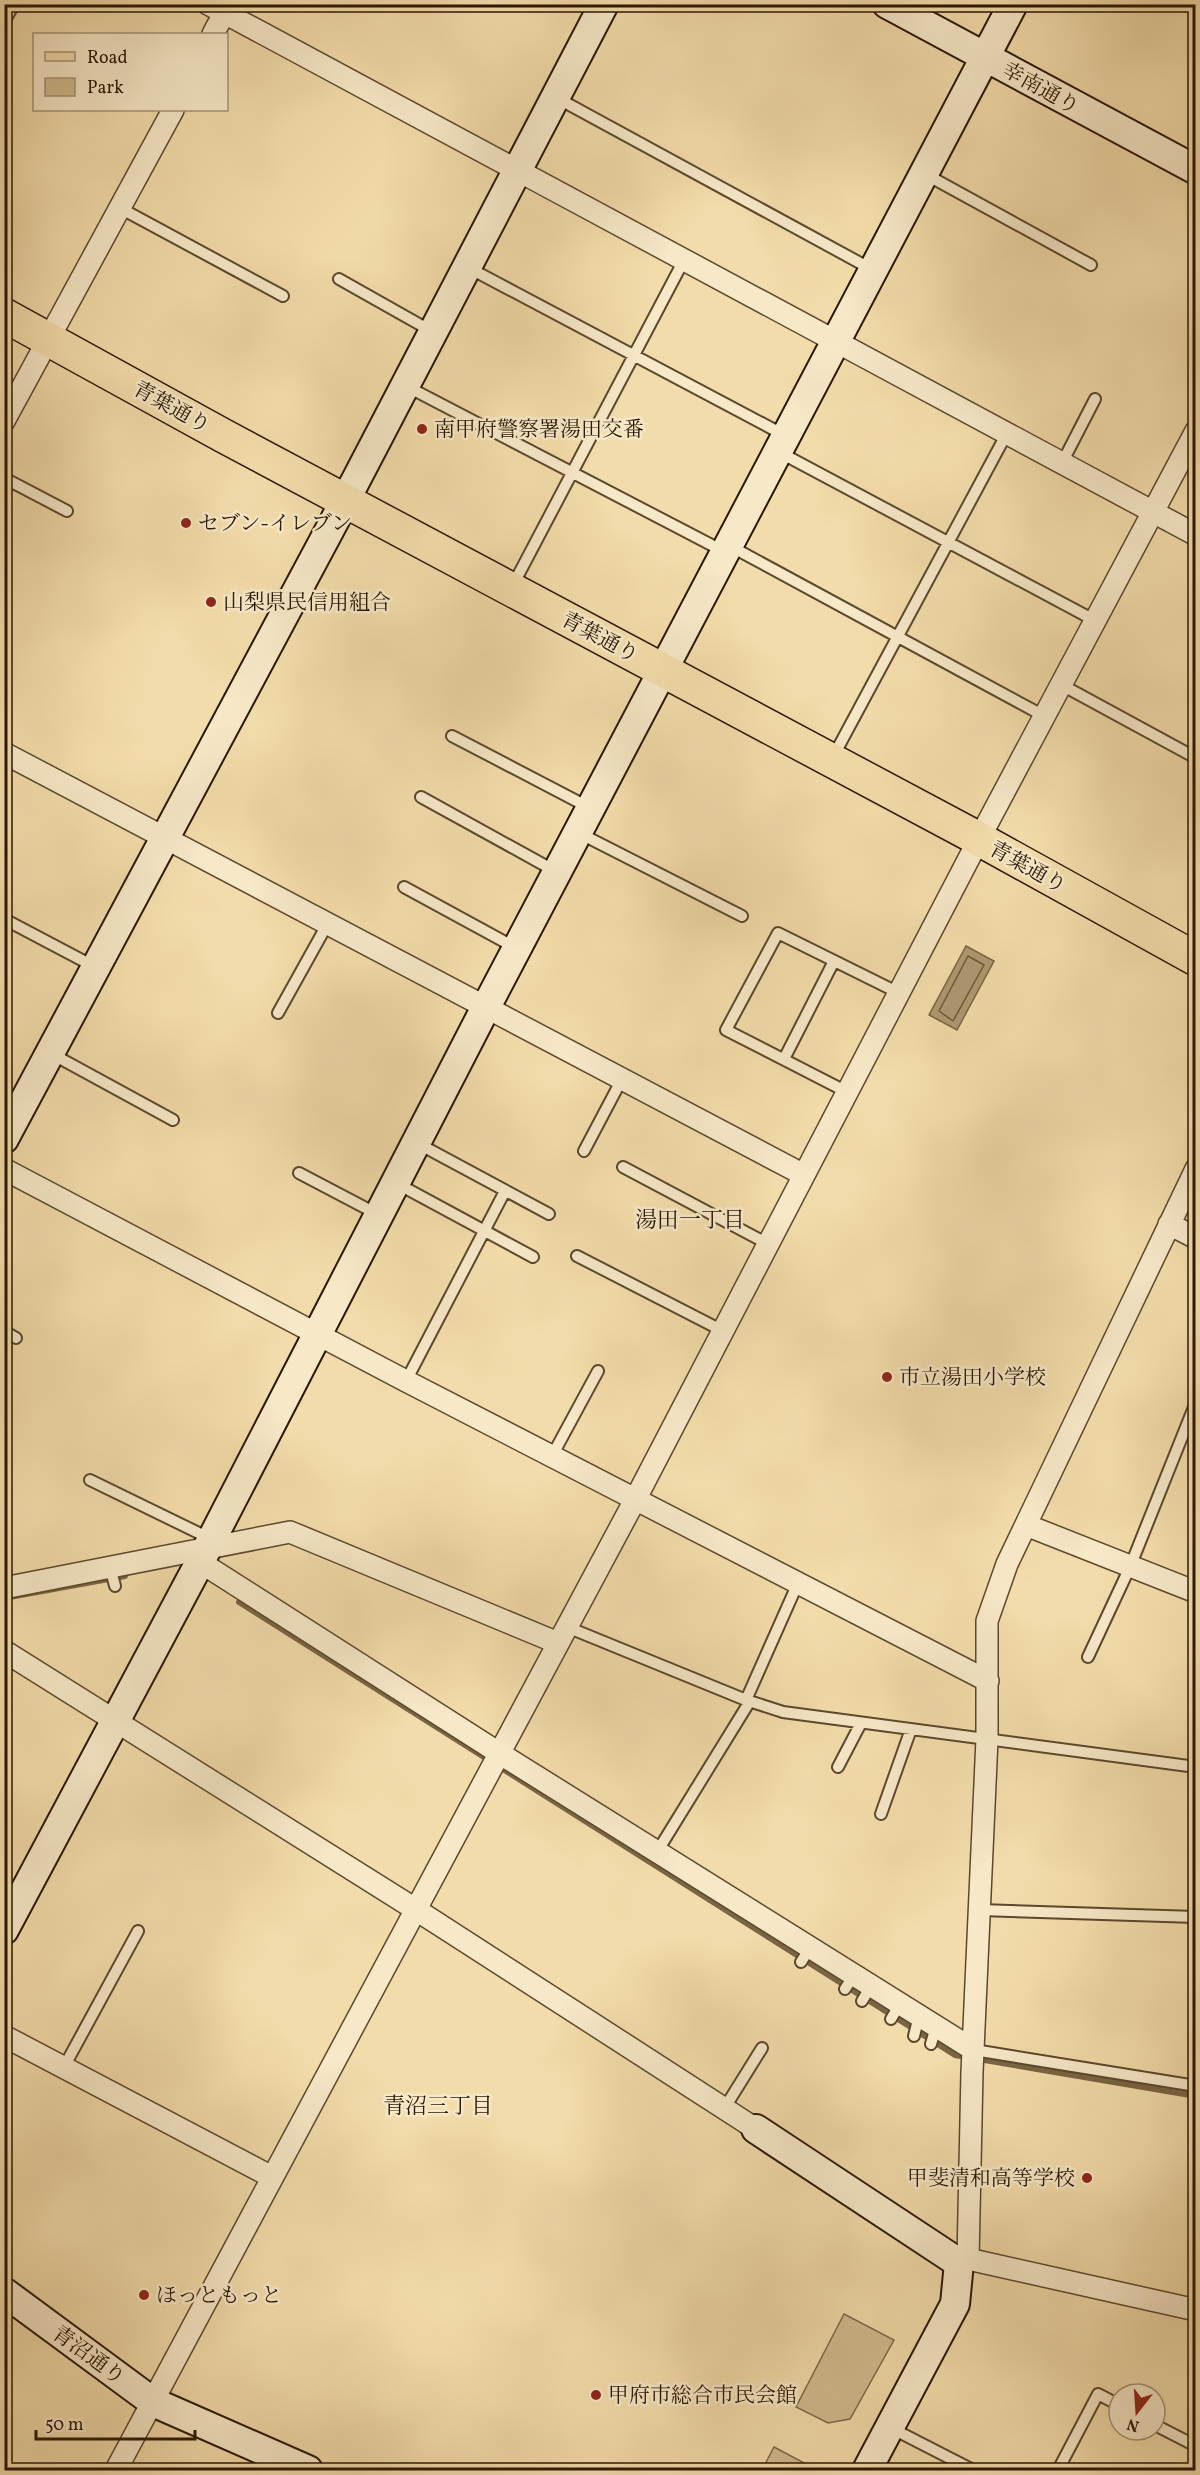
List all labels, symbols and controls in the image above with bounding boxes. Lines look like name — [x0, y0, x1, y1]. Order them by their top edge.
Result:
legend — [33, 33, 228, 111]
text: Road — [87, 46, 128, 71]
street label: 幸南通り — [997, 56, 1084, 122]
text: Park — [87, 76, 124, 101]
street label: 青葉通り — [128, 375, 215, 441]
place label: 南甲府警察署湯田交番 — [434, 416, 644, 445]
marker: 南甲府警察署湯田交番 — [415, 422, 429, 436]
place label: セブン-イレブン — [198, 510, 352, 539]
marker: セブン-イレブン — [179, 516, 193, 530]
place label: 山梨県民信用組合 — [223, 589, 391, 618]
marker: 山梨県民信用組合 — [204, 595, 218, 609]
street label: 青葉通り — [555, 606, 643, 671]
street label: 青葉通り — [984, 835, 1071, 901]
district label: 湯田一丁目 — [635, 1206, 745, 1237]
place label: 市立湯田小学校 — [899, 1364, 1046, 1393]
marker: 市立湯田小学校 — [880, 1370, 894, 1384]
district label: 青沼三丁目 — [383, 2092, 493, 2123]
place label: 甲斐清和高等学校 — [907, 2165, 1075, 2194]
marker: 甲斐清和高等学校 — [1080, 2171, 1094, 2185]
place label: ほっともっと — [156, 2282, 282, 2311]
marker: ほっともっと — [137, 2288, 151, 2302]
street label: 青沼通り — [46, 2320, 131, 2393]
place label: 甲府市総合市民会館 — [608, 2382, 797, 2411]
north arrow — [1107, 2382, 1167, 2442]
marker: 甲府市総合市民会館 — [589, 2388, 603, 2402]
scale bar — [36, 2403, 195, 2441]
text: N — [1124, 2412, 1142, 2437]
text: 50 m — [45, 2413, 84, 2438]

